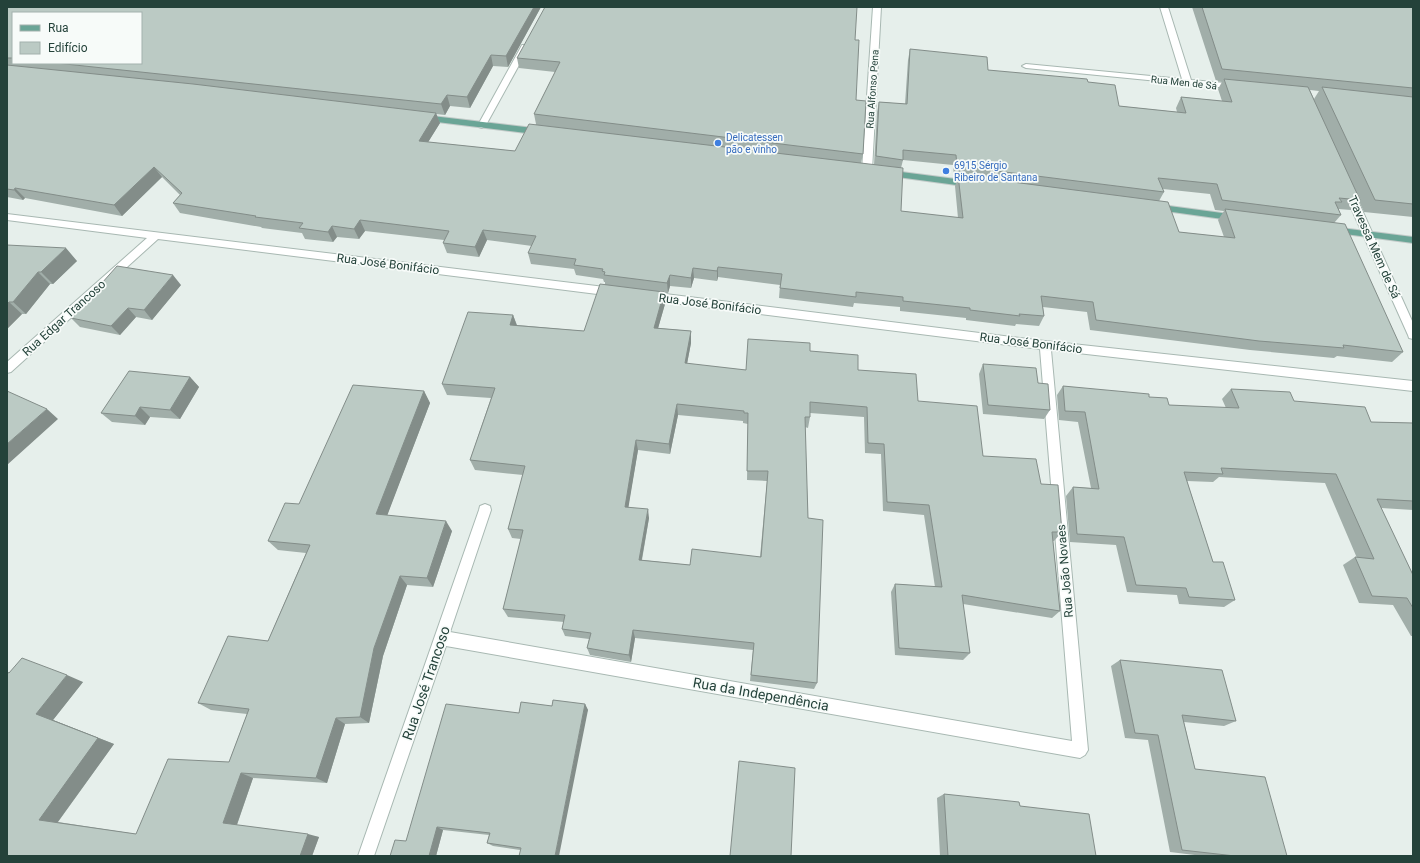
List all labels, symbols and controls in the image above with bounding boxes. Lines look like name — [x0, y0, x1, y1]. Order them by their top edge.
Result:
legend — [12, 12, 142, 64]
text: Rua — [48, 21, 69, 35]
text: Edifício — [48, 41, 88, 55]
street label: Rua Alfonso Pena — [864, 49, 881, 129]
street label: Rua Men de Sá — [1150, 74, 1218, 91]
place label: Delicatessen pão e vinho — [726, 132, 783, 155]
marker: Delicatessen pão e vinho — [713, 138, 723, 148]
place label: 6915 Sérgio Ribeiro de Santana — [954, 160, 1037, 183]
marker: 6915 Sérgio Ribeiro de Santana — [941, 166, 951, 176]
street label: Travessa Mem de Sá — [1345, 193, 1403, 301]
street label: Rua José Bonifácio — [336, 251, 440, 277]
street label: Rua Edgar Trancoso — [20, 277, 109, 359]
street label: Rua José Bonifácio — [658, 291, 762, 317]
street label: Rua José Bonifácio — [979, 330, 1083, 356]
street label: Rua João Novaes — [1054, 524, 1076, 618]
street label: Rua José Trancoso — [399, 624, 453, 742]
street label: Rua da Independência — [692, 674, 830, 714]

